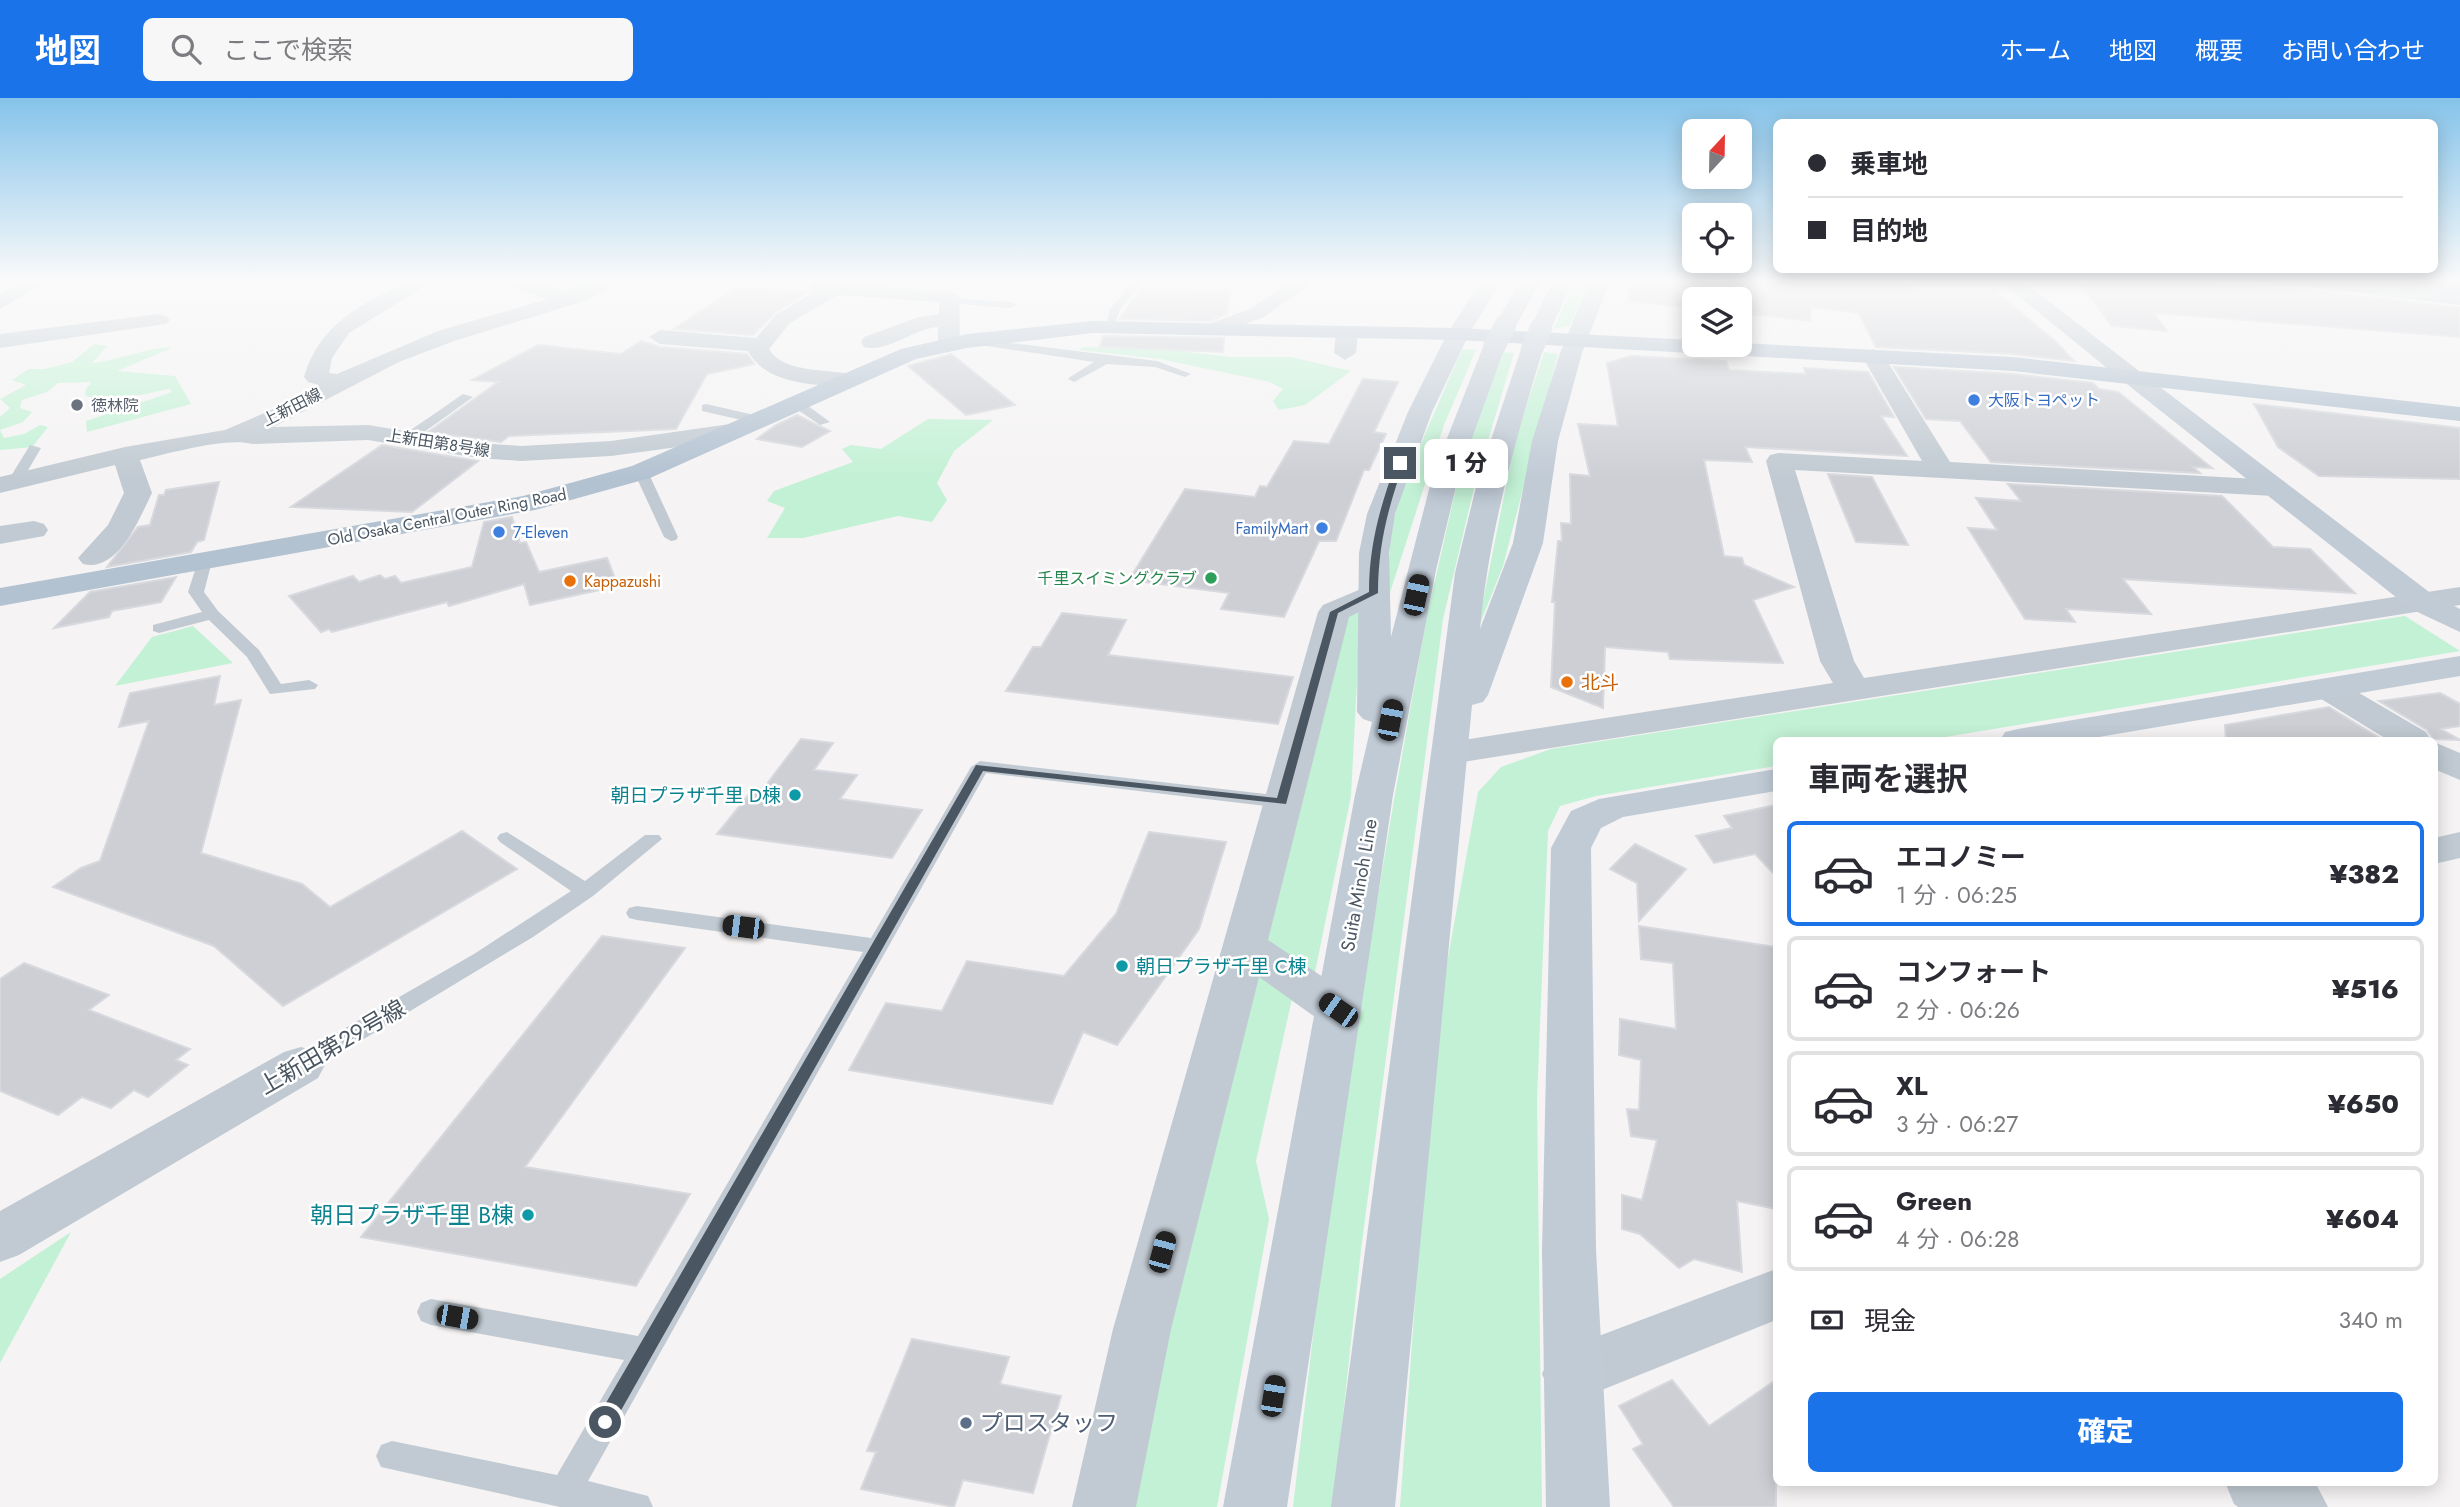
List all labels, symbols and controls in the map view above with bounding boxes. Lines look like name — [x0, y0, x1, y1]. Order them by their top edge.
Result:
search box — [143, 18, 633, 81]
text: 地図 — [35, 27, 101, 74]
icon: search — [167, 30, 205, 68]
text: ここで検索 — [223, 31, 353, 69]
text: ホーム — [2000, 33, 2071, 68]
text: 地図 — [2109, 33, 2157, 68]
text: 概要 — [2195, 33, 2243, 68]
text: お問い合わせ — [2281, 33, 2425, 68]
north arrow — [1682, 119, 1752, 189]
map controls — [1682, 119, 1752, 357]
text: 乗車地 — [1850, 145, 1928, 183]
button: locate — [1682, 203, 1752, 273]
text: 目的地 — [1850, 212, 1928, 250]
button: layers — [1682, 287, 1752, 357]
street label: 上新田線 — [258, 382, 326, 432]
place label: 大阪トヨペット — [1988, 389, 2100, 412]
marker: 大阪トヨペット — [1966, 392, 1982, 408]
place label: 徳林院 — [91, 394, 139, 417]
marker: 徳林院 — [69, 397, 85, 413]
street label: 上新田第8号線 — [384, 423, 492, 463]
callout: 1 分 — [1424, 438, 1508, 488]
text: 1 分 — [1445, 446, 1487, 480]
route end — [1384, 447, 1416, 479]
street label: Old Osaka Central Outer Ring Road — [326, 483, 568, 551]
place label: FamilyMart — [1235, 517, 1308, 540]
marker: FamilyMart — [1314, 520, 1330, 536]
place label: 7-Eleven — [513, 521, 569, 544]
marker: 7-Eleven — [491, 524, 507, 540]
place label: 千里スイミングクラブ — [1037, 567, 1197, 590]
place label: Kappazushi — [584, 570, 661, 593]
marker: 千里スイミングクラブ — [1203, 570, 1219, 586]
car — [1402, 572, 1431, 618]
marker: Kappazushi — [562, 573, 578, 589]
place label: 北斗 — [1581, 669, 1619, 696]
marker: 北斗 — [1559, 674, 1575, 690]
car — [1376, 697, 1405, 743]
text: 車両を選択 — [1808, 756, 1968, 802]
place label: 朝日プラザ千里 D棟 — [610, 782, 781, 809]
marker: 朝日プラザ千里 D棟 — [787, 787, 803, 803]
street label: Suita Minoh Line — [1334, 816, 1384, 953]
text: エコノミー — [1896, 838, 2026, 876]
icon: car — [1812, 842, 1875, 905]
text: ¥382 — [2330, 855, 2399, 893]
text: 1 分 · 06:25 — [1896, 878, 2017, 912]
car — [721, 914, 766, 940]
place label: 朝日プラザ千里 C棟 — [1136, 953, 1307, 980]
text: コンフォート — [1896, 953, 2051, 991]
icon: car — [1812, 957, 1875, 1020]
marker: 朝日プラザ千里 C棟 — [1114, 958, 1130, 974]
text: ¥516 — [2332, 970, 2399, 1008]
car — [1315, 989, 1362, 1031]
street label: 上新田第29号線 — [252, 991, 412, 1103]
text: 2 分 · 06:26 — [1896, 993, 2020, 1027]
text: XL — [1896, 1067, 1928, 1105]
icon: car — [1812, 1072, 1875, 1135]
text: ¥650 — [2328, 1085, 2399, 1123]
text: 3 分 · 06:27 — [1896, 1107, 2018, 1141]
text: Green — [1896, 1182, 1972, 1220]
icon: car — [1812, 1187, 1875, 1250]
place label: 朝日プラザ千里 B棟 — [310, 1198, 514, 1232]
text: ¥604 — [2326, 1200, 2399, 1238]
marker: 朝日プラザ千里 B棟 — [520, 1207, 536, 1223]
text: 4 分 · 06:28 — [1896, 1222, 2020, 1256]
car — [1147, 1229, 1178, 1275]
icon: cash — [1808, 1301, 1846, 1339]
text: 現金 — [1864, 1302, 1916, 1340]
car — [435, 1303, 480, 1331]
text: 340 m — [2338, 1303, 2403, 1337]
car — [1260, 1374, 1287, 1418]
button: 確定 — [1808, 1392, 2403, 1472]
route start — [589, 1406, 621, 1438]
place label: プロスタッフ — [980, 1406, 1118, 1440]
marker: プロスタッフ — [958, 1415, 974, 1431]

